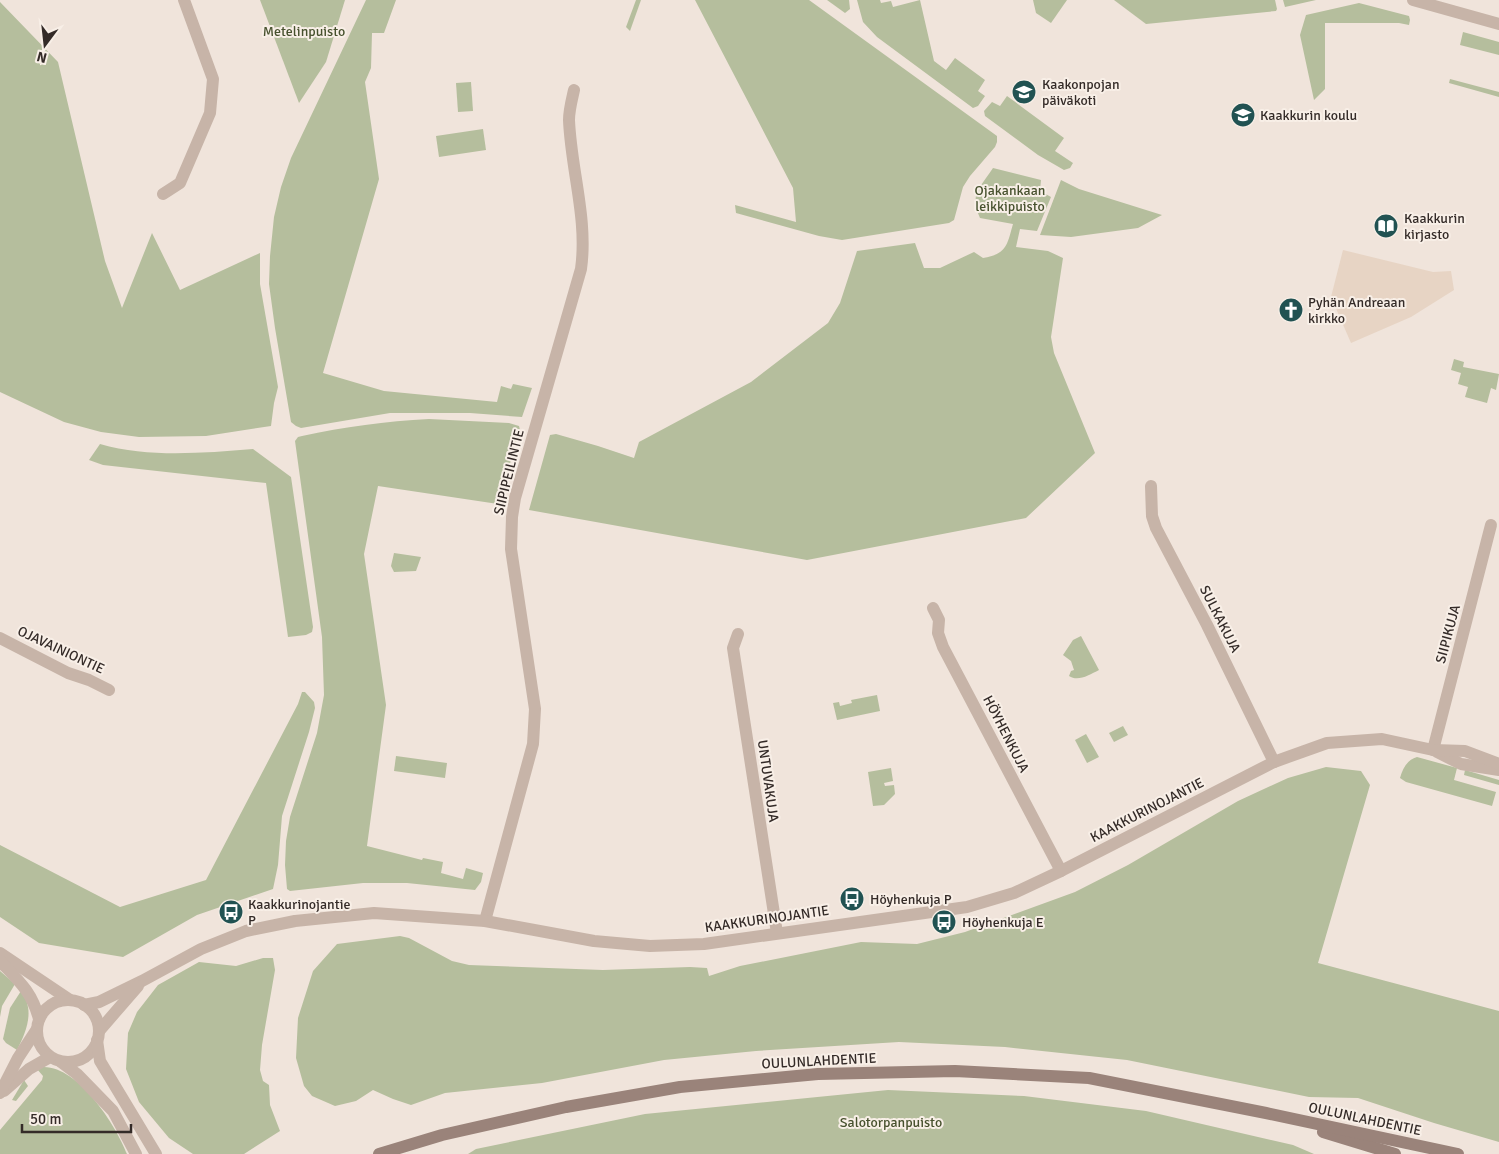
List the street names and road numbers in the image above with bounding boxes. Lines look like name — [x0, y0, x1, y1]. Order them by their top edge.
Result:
street label: SIIPIPEILINTIE — [490, 427, 528, 517]
street label: SULKAKUJA — [1196, 583, 1244, 656]
street label: SIIPIKUJA — [1432, 602, 1464, 665]
street label: OJAVAINIONTIE — [15, 622, 107, 678]
street label: HÖYHENKUJA — [979, 693, 1033, 776]
street label: UNTUVAKUJA — [754, 739, 782, 824]
street label: KAAKKURINOJANTIE — [1087, 774, 1207, 846]
street label: KAAKKURINOJANTIE — [704, 902, 830, 936]
street label: OULUNLAHDENTIE — [761, 1049, 877, 1072]
street label: OULUNLAHDENTIE — [1307, 1099, 1423, 1139]

